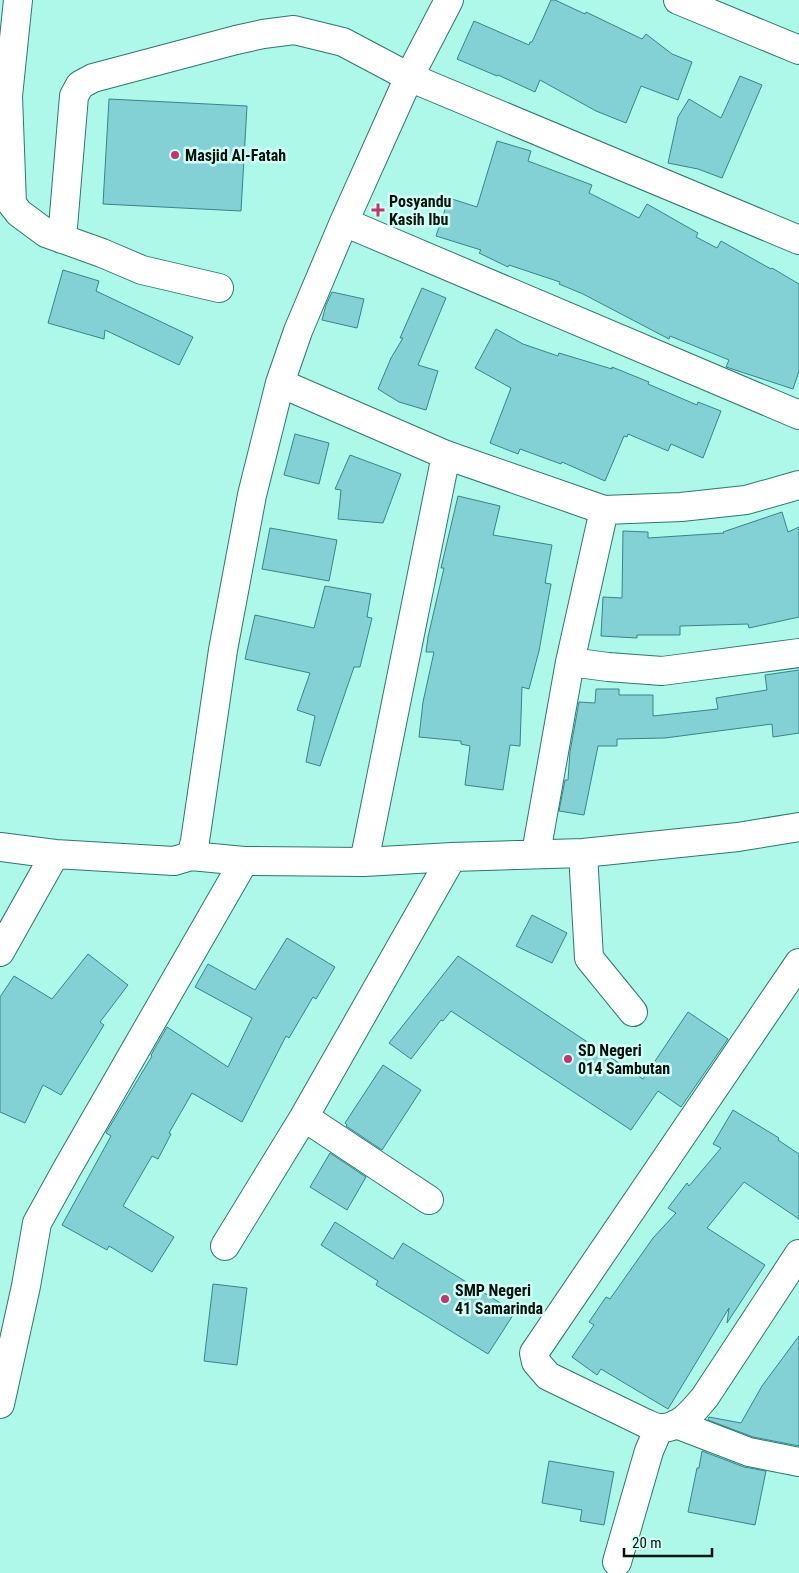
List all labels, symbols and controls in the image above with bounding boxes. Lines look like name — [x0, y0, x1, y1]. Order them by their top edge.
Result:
place label: Masjid Al-Fatah — [185, 146, 286, 165]
marker: Masjid Al-Fatah — [169, 149, 181, 161]
place label: Posyandu Kasih Ibu — [389, 192, 452, 229]
marker: Posyandu Kasih Ibu — [371, 203, 385, 217]
place label: SD Negeri 014 Sambutan — [578, 1041, 670, 1078]
marker: SD Negeri 014 Sambutan — [562, 1053, 574, 1065]
place label: SMP Negeri 41 Samarinda — [455, 1281, 544, 1318]
marker: SMP Negeri 41 Samarinda — [439, 1293, 451, 1305]
scale bar — [624, 1526, 712, 1558]
text: 20 m — [632, 1534, 662, 1552]

